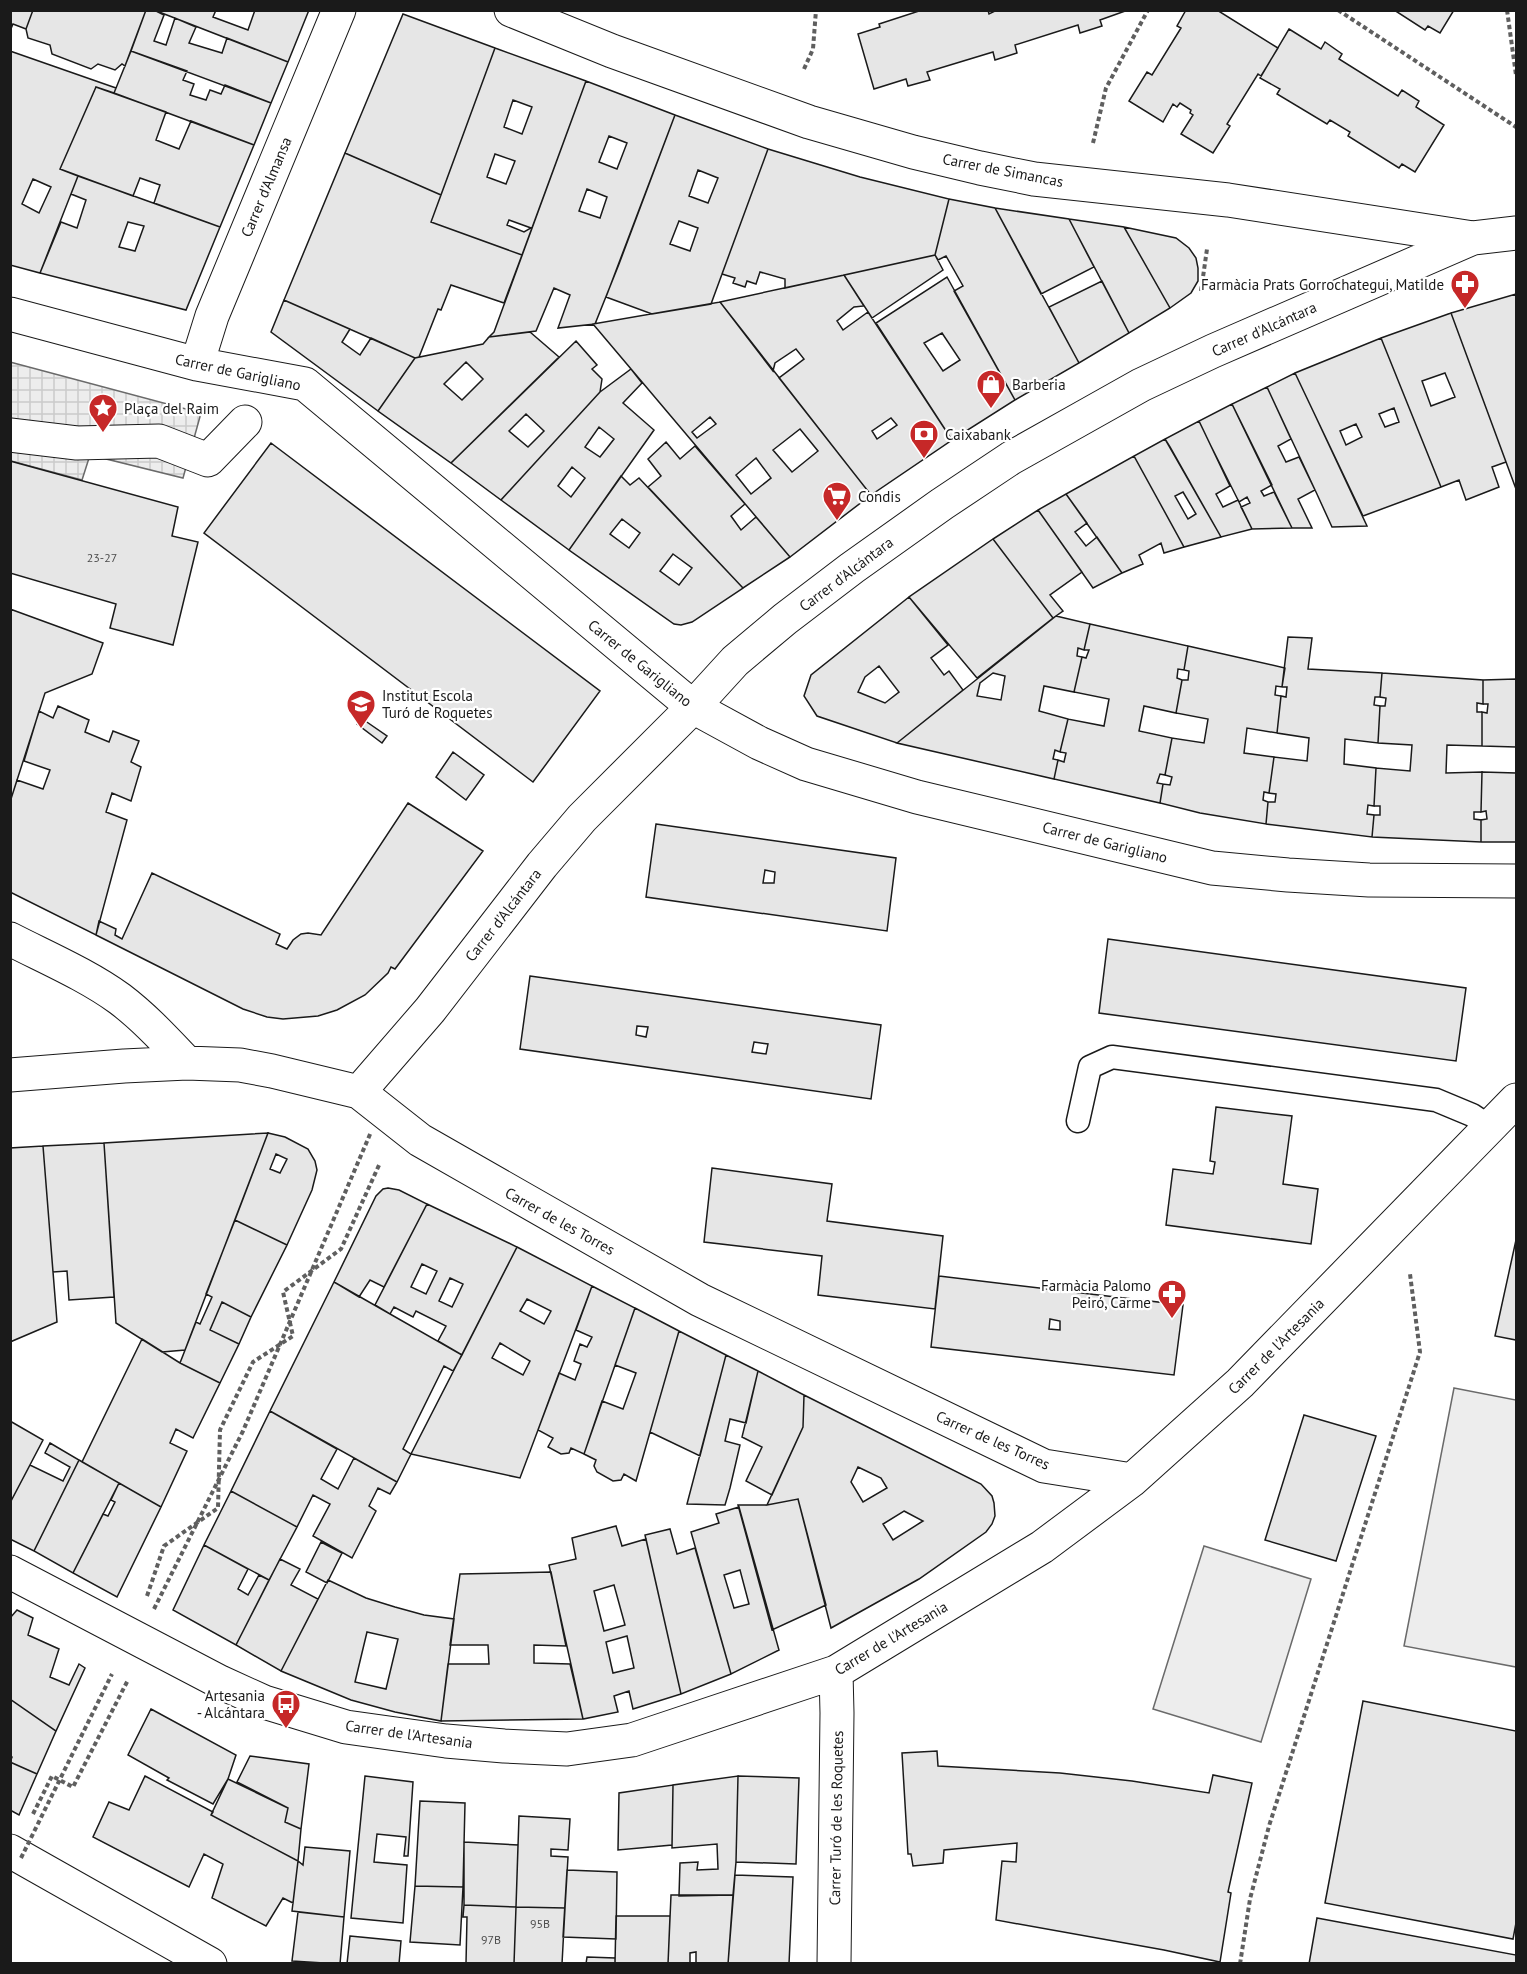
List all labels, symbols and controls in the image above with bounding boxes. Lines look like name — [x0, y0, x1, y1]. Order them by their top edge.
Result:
street label: Carrer d'Almansa — [236, 134, 296, 240]
street label: Carrer de Simancas — [941, 149, 1065, 191]
pharmacy icon: Farmàcia Prats Gorrochategui, Matilde — [1449, 268, 1481, 310]
place label: Farmàcia Prats Gorrochategui, Matilde — [1201, 275, 1444, 294]
street label: Carrer d'Alcántara — [1209, 297, 1319, 361]
street label: Carrer de Garigliano — [173, 349, 303, 395]
shop icon: Barberia — [975, 368, 1007, 410]
place label: Barberia — [1012, 375, 1066, 394]
place icon: Plaça del Raim — [87, 392, 119, 434]
place label: Plaça del Raim — [124, 399, 219, 418]
bank icon: Caixabank — [908, 418, 940, 460]
place label: Caixabank — [945, 425, 1012, 444]
supermarket icon: Condis — [821, 480, 853, 522]
place label: Condis — [858, 487, 901, 506]
street label: Carrer d'Alcántara — [795, 532, 897, 616]
house number: 23-27 — [87, 550, 117, 565]
street label: Carrer de Garigliano — [584, 615, 696, 711]
place label: Institut Escola Turó de Roquetes — [382, 686, 493, 722]
school or university icon: Institut Escola Turó de Roquetes — [345, 688, 377, 730]
street label: Carrer de Garigliano — [1040, 817, 1170, 867]
street label: Carrer d'Alcántara — [461, 865, 545, 965]
street label: Carrer de les Torres — [502, 1183, 618, 1259]
place label: Farmàcia Palomo Peiró, Carme — [1041, 1276, 1151, 1312]
pharmacy icon: Farmàcia Palomo Peiró, Carme — [1156, 1278, 1188, 1320]
street label: Carrer de l'Artesania — [1224, 1294, 1328, 1398]
street label: Carrer de les Torres — [933, 1406, 1053, 1474]
street label: Carrer de l'Artesania — [831, 1597, 951, 1679]
place label: Artesania - Alcántara — [197, 1686, 265, 1722]
bus stop icon: Artesania - Alcántara — [270, 1688, 302, 1730]
street label: Carrer de l'Artesania — [344, 1716, 474, 1752]
street label: Carrer Turó de les Roquetes — [825, 1730, 847, 1906]
house number: 95B — [530, 1916, 550, 1931]
house number: 97B — [481, 1932, 501, 1947]

